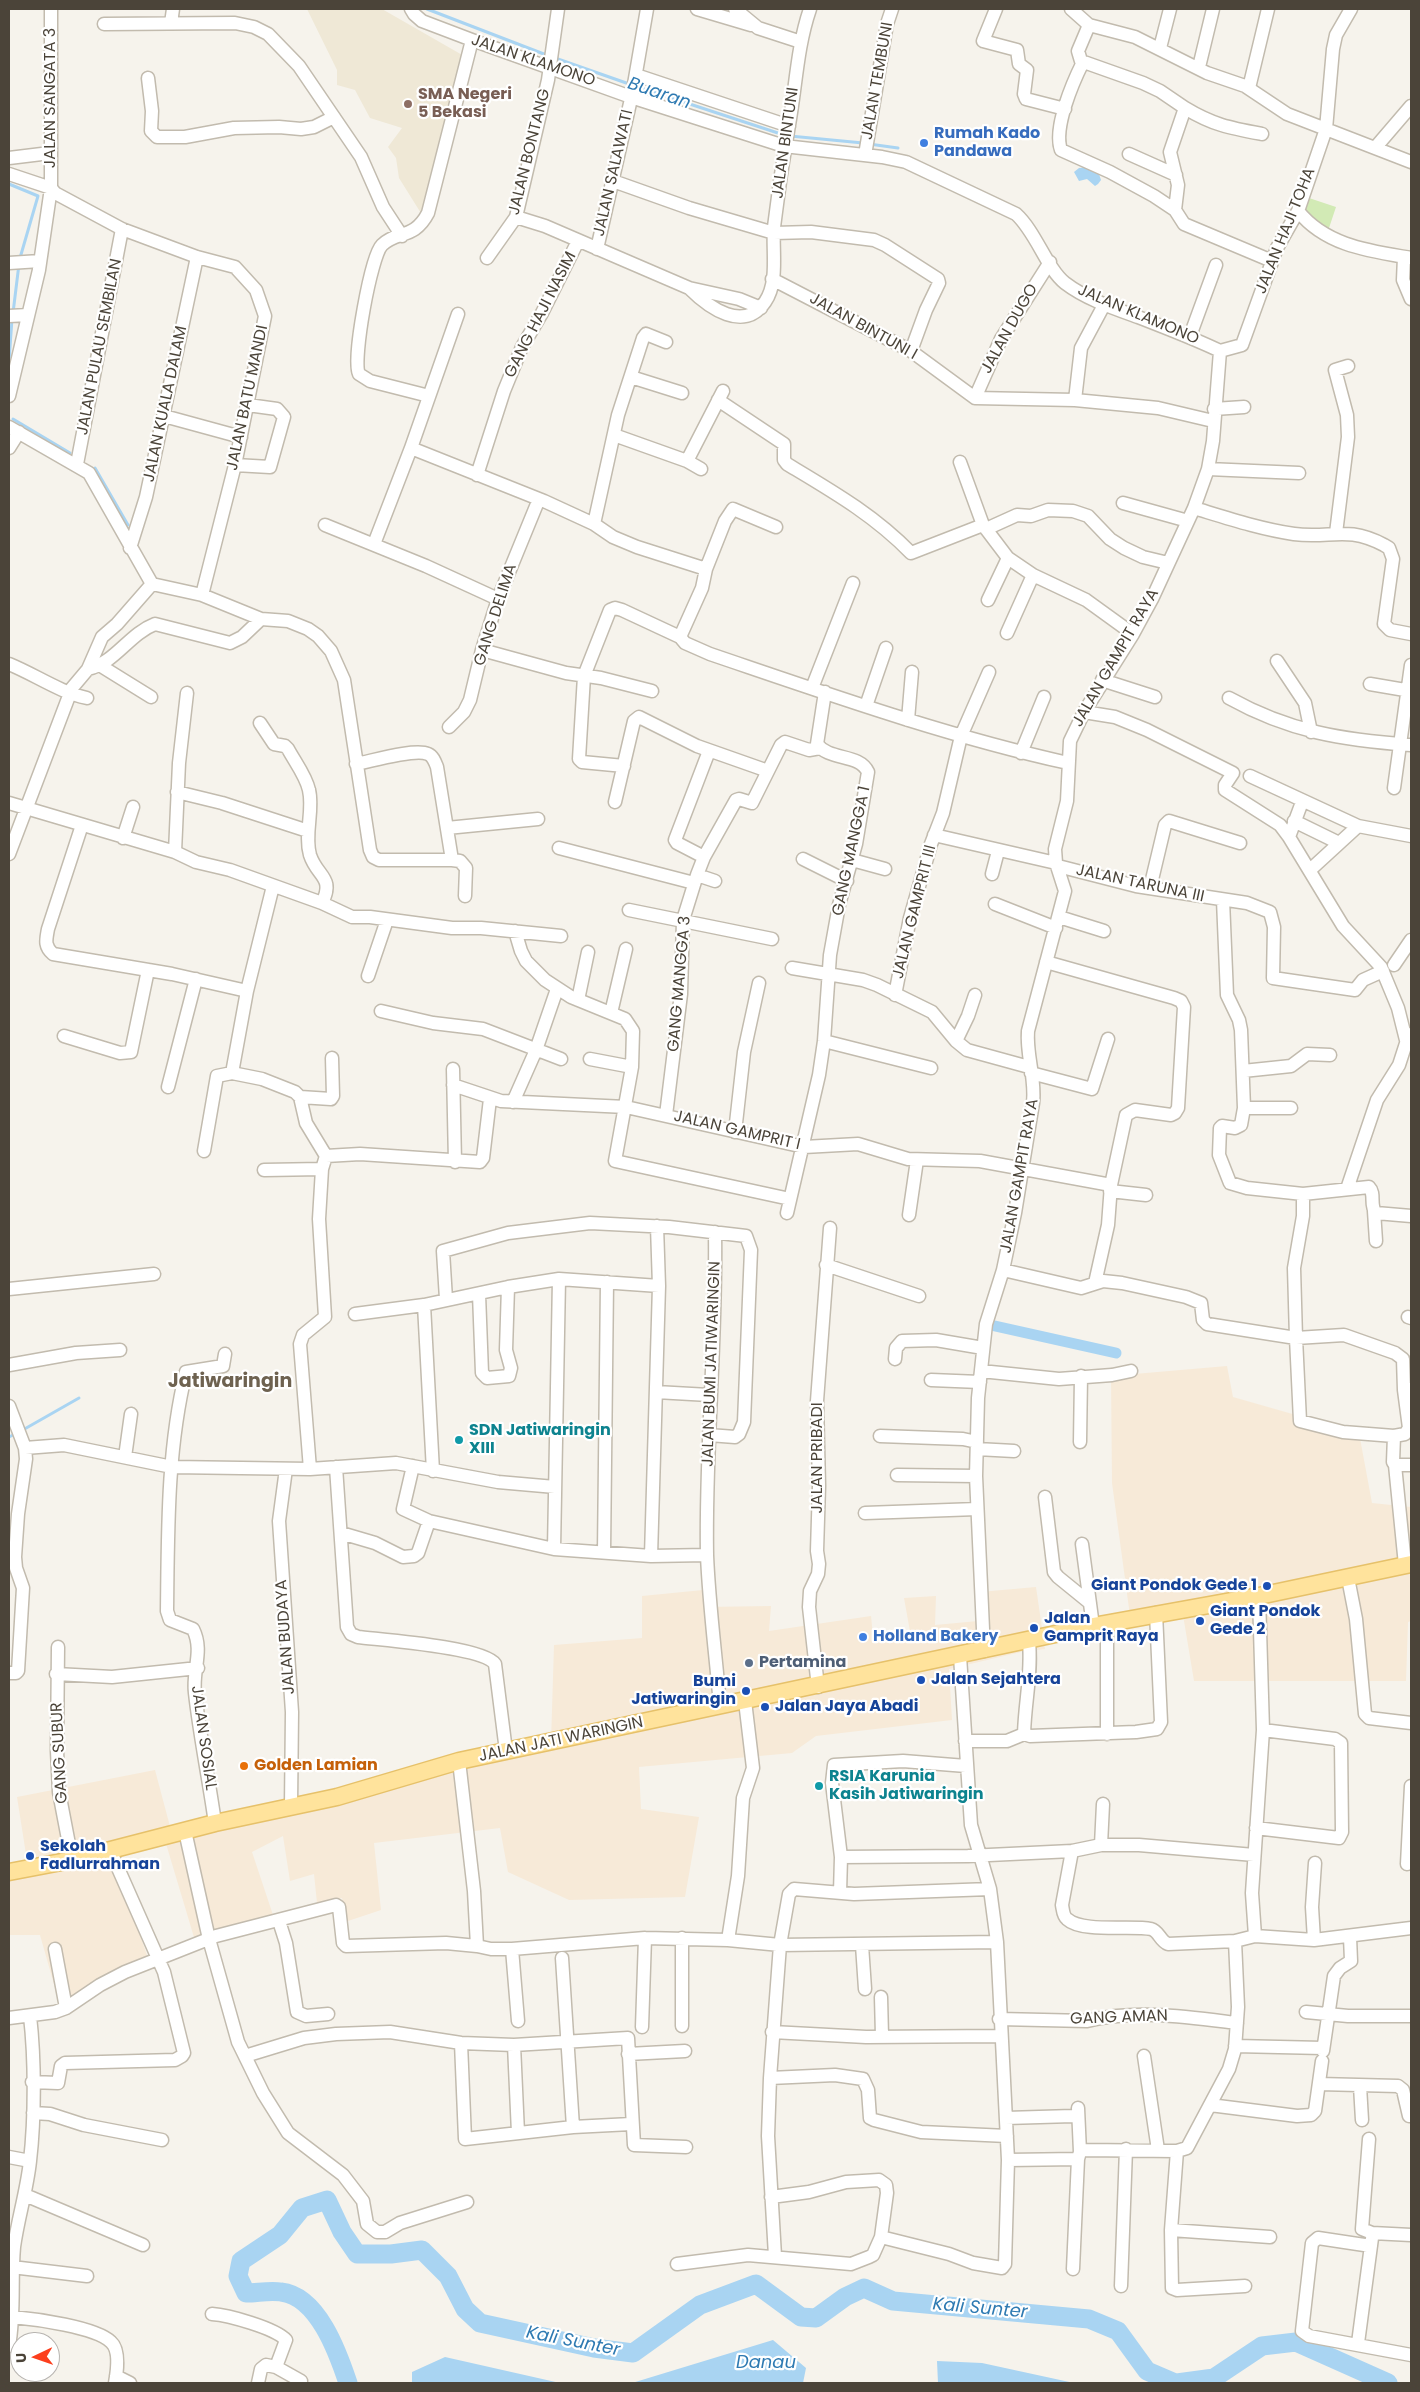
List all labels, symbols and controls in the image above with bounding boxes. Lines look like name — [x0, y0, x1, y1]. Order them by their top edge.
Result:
street label: JALAN TEMBUNI — [858, 21, 898, 141]
street label: JALAN SANGATA 3 — [41, 28, 61, 168]
street label: JALAN KLAMONO — [468, 31, 598, 91]
water label: Buaran — [625, 73, 693, 115]
place label: SMA Negeri 5 Bekasi — [418, 85, 512, 123]
street label: JALAN BINTUNI — [769, 86, 803, 200]
street label: JALAN BONTANG — [505, 87, 555, 217]
marker: SMA Negeri 5 Bekasi — [402, 98, 414, 110]
street label: JALAN SALAWATI — [590, 108, 638, 238]
place label: Rumah Kado Pandawa — [934, 124, 1040, 162]
marker: Rumah Kado Pandawa — [918, 137, 930, 149]
street label: JALAN HAJI TOHA — [1252, 165, 1320, 297]
street label: GANG HAJI NASIM — [501, 249, 581, 381]
street label: JALAN PULAU SEMBILAN — [73, 257, 127, 437]
street label: JALAN DUGO — [977, 281, 1043, 377]
street label: JALAN KLAMONO — [1074, 281, 1202, 349]
street label: JALAN BINTUNI I — [806, 289, 920, 365]
street label: JALAN KUALA DALAM — [140, 324, 192, 484]
street label: JALAN BATU MANDI — [223, 324, 273, 472]
street label: GANG DELIMA — [470, 562, 522, 668]
street label: JALAN GAMPIT RAYA — [1069, 586, 1163, 730]
street label: GANG MANGGA 1 — [829, 784, 875, 918]
street label: JALAN GAMPRIT III — [889, 843, 941, 981]
street label: JALAN TARUNA III — [1074, 861, 1206, 907]
street label: GANG MANGGA 3 — [664, 915, 696, 1053]
street label: JALAN GAMPIT RAYA — [997, 1097, 1043, 1255]
street label: JALAN GAMPRIT I — [672, 1107, 802, 1155]
street label: JALAN BUMI JATIWARINGIN — [699, 1261, 725, 1467]
district label: Jatiwaringin — [168, 1371, 292, 1393]
street label: JALAN PRIBADI — [808, 1402, 828, 1514]
place label: SDN Jatiwaringin XIII — [469, 1421, 611, 1459]
marker: SDN Jatiwaringin XIII — [453, 1434, 465, 1446]
place label: Giant Pondok Gede 1 — [1091, 1576, 1257, 1596]
street label: JALAN BUDAYA — [272, 1579, 300, 1695]
marker: Giant Pondok Gede 1 — [1261, 1580, 1273, 1592]
place label: Giant Pondok Gede 2 — [1210, 1602, 1320, 1640]
place label: Jalan Gamprit Raya — [1044, 1609, 1159, 1647]
marker: Giant Pondok Gede 2 — [1194, 1615, 1206, 1627]
marker: Jalan Gamprit Raya — [1028, 1622, 1040, 1634]
place label: Holland Bakery — [873, 1627, 998, 1647]
marker: Holland Bakery — [857, 1631, 869, 1643]
place label: Pertamina — [759, 1653, 846, 1673]
marker: Pertamina — [743, 1657, 755, 1669]
place label: Jalan Sejahtera — [931, 1670, 1061, 1690]
place label: Bumi Jatiwaringin — [631, 1672, 736, 1710]
marker: Jalan Sejahtera — [915, 1674, 927, 1686]
street label: JALAN SOSIAL — [186, 1684, 220, 1792]
marker: Bumi Jatiwaringin — [740, 1685, 752, 1697]
place label: Jalan Jaya Abadi — [775, 1697, 918, 1717]
marker: Jalan Jaya Abadi — [759, 1701, 771, 1713]
street label: GANG SUBUR — [48, 1702, 72, 1804]
street label: JALAN JATI WARINGIN — [477, 1713, 645, 1767]
place label: Golden Lamian — [254, 1756, 378, 1776]
marker: Golden Lamian — [238, 1760, 250, 1772]
place label: RSIA Karunia Kasih Jatiwaringin — [829, 1767, 984, 1805]
marker: RSIA Karunia Kasih Jatiwaringin — [813, 1780, 825, 1792]
place label: Sekolah Fadlurrahman — [40, 1837, 160, 1875]
marker: Sekolah Fadlurrahman — [24, 1850, 36, 1862]
street label: GANG AMAN — [1070, 2007, 1168, 2029]
water label: Kali Sunter — [932, 2294, 1028, 2324]
water label: Kali Sunter — [524, 2322, 622, 2362]
north arrow — [10, 2332, 60, 2382]
text: U — [11, 2352, 31, 2363]
water label: Danau — [736, 2352, 796, 2374]

